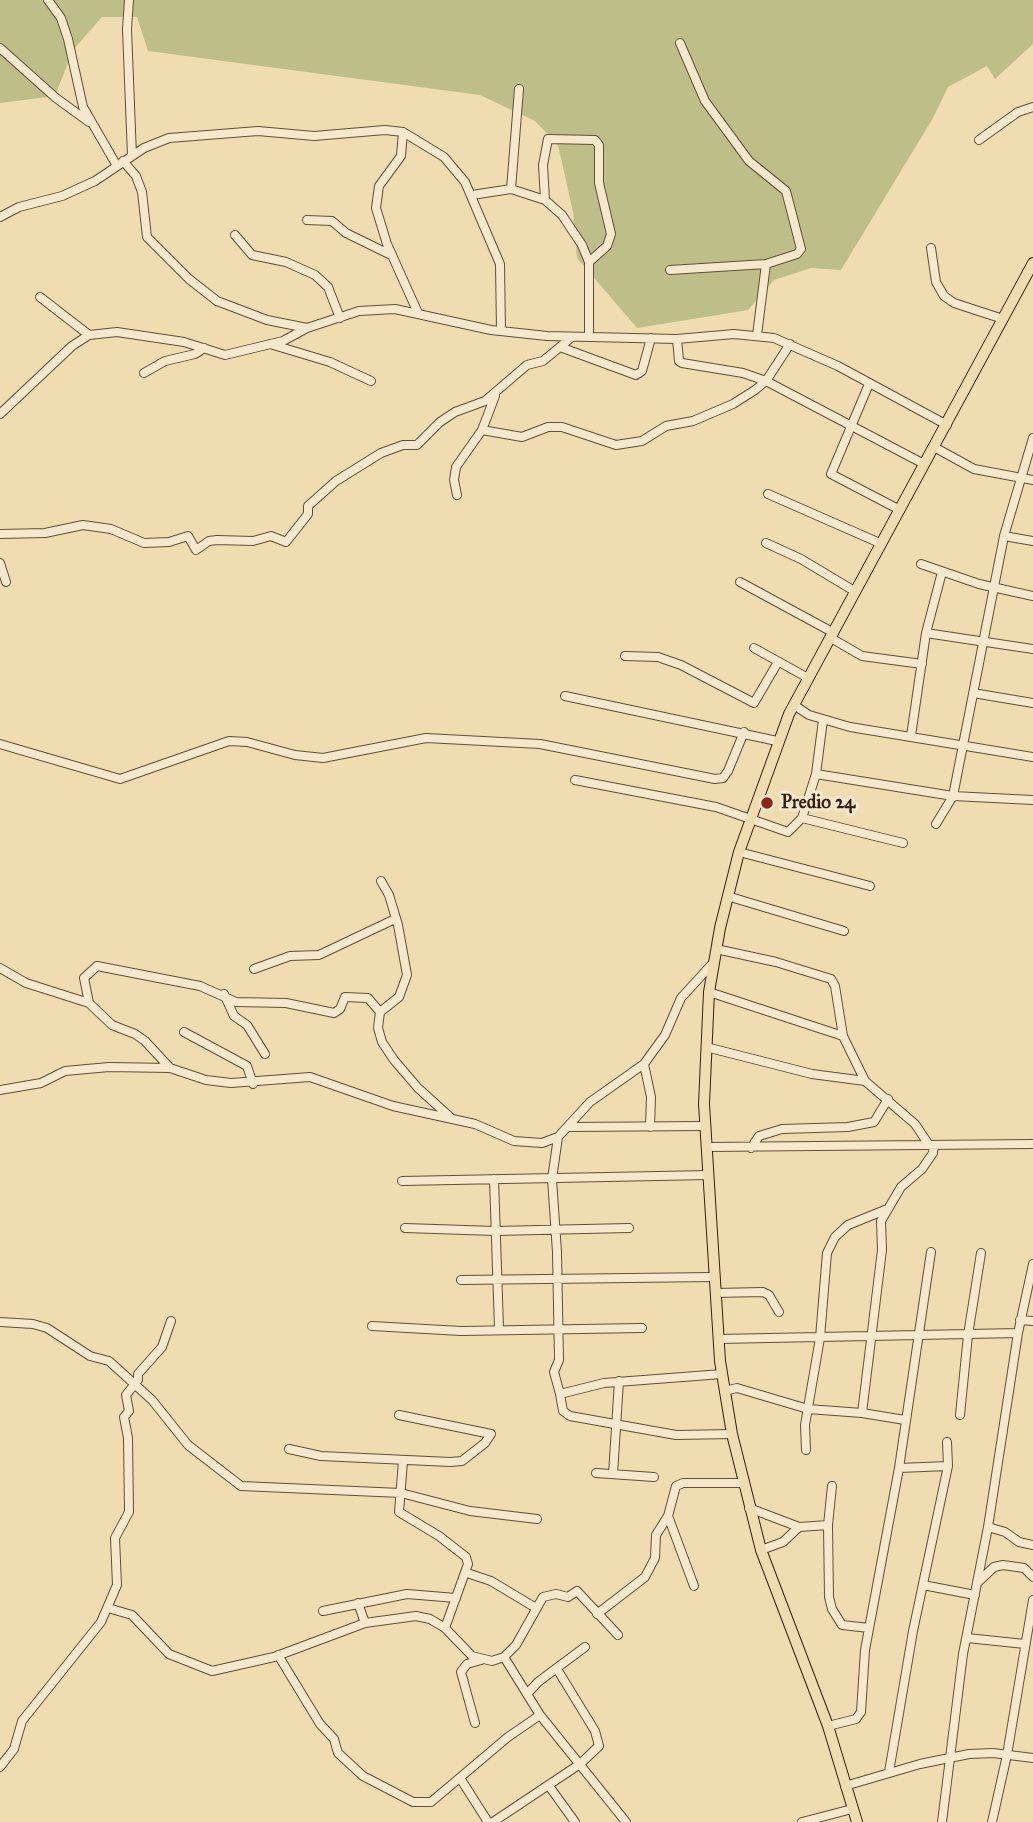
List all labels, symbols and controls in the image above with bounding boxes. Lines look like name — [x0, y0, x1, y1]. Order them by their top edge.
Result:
place label: Predio 24 — [781, 792, 855, 814]
marker: Predio 24 — [759, 795, 775, 811]

